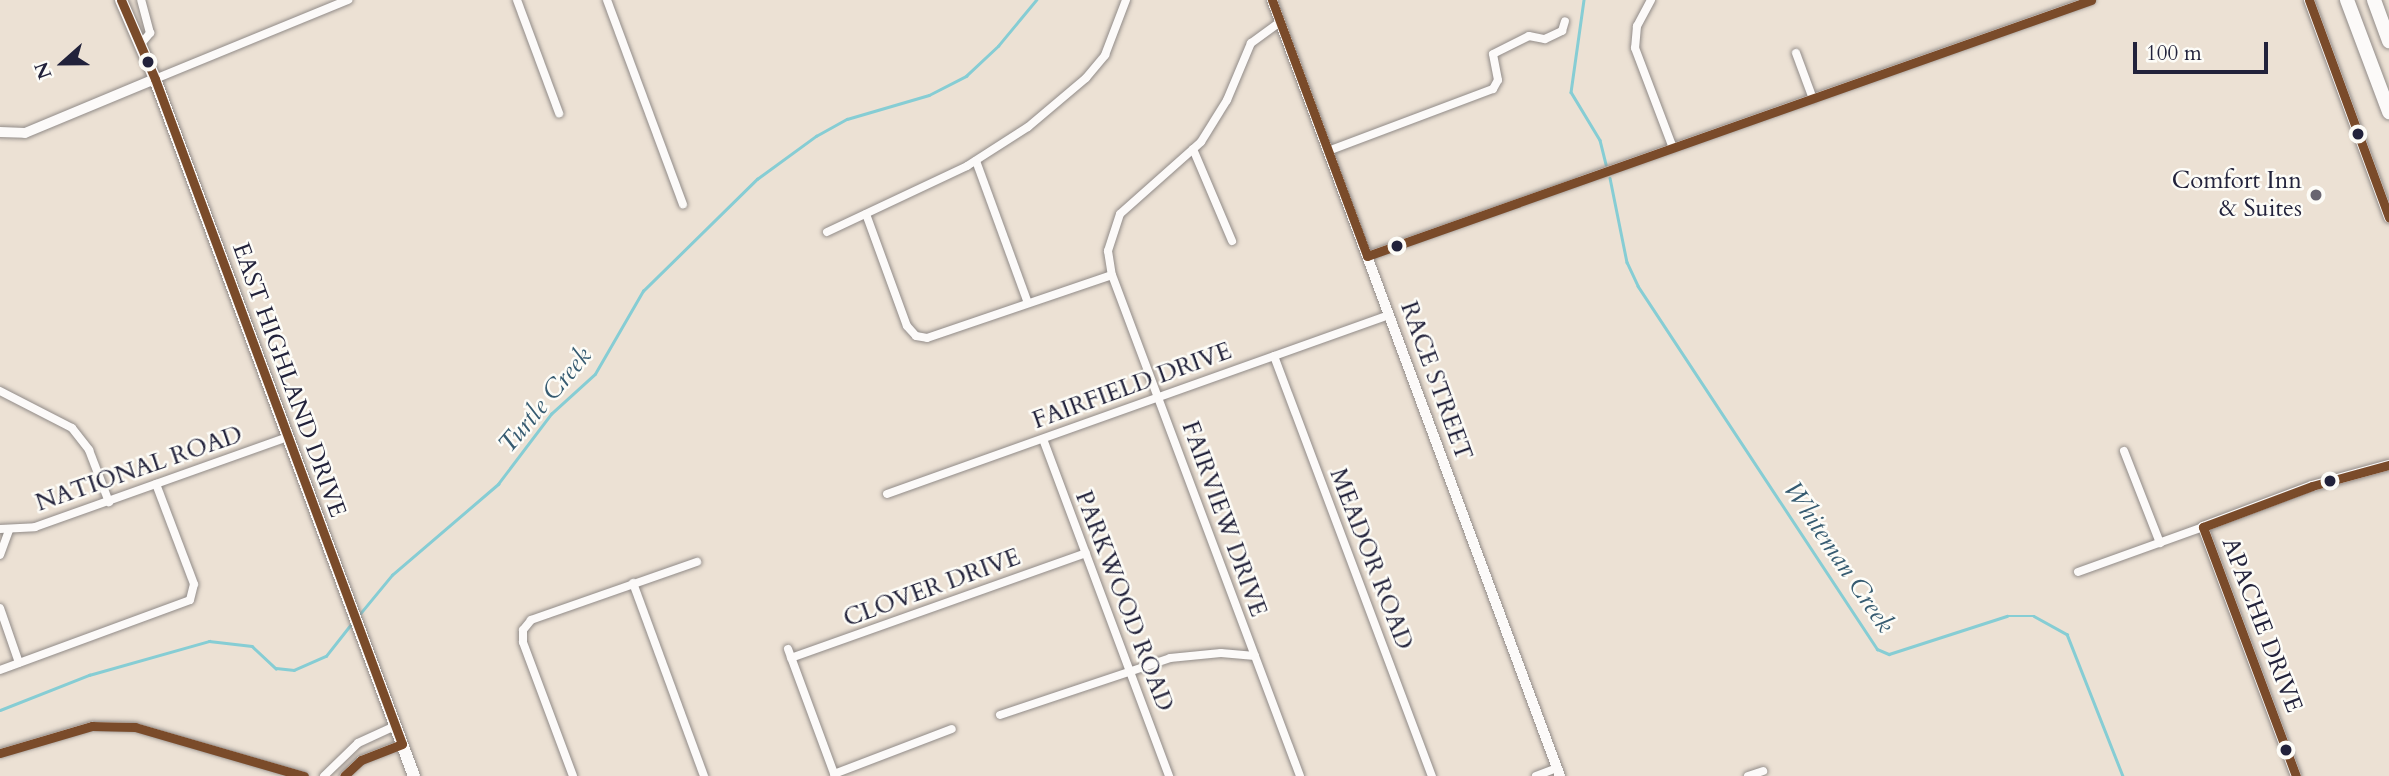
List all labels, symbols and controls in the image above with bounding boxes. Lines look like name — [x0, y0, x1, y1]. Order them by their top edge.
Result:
north arrow — [28, 28, 98, 98]
scale bar — [2137, 28, 2272, 72]
text: 100 m — [2146, 39, 2202, 68]
unlabelled marker — [141, 55, 155, 69]
text: N — [28, 58, 58, 83]
unlabelled marker — [2351, 127, 2365, 141]
place label: Comfort Inn & Suites — [2172, 167, 2302, 223]
marker: Comfort Inn & Suites — [2308, 187, 2324, 203]
street label: EAST HIGHLAND DRIVE — [226, 239, 352, 521]
unlabelled marker — [1390, 239, 1404, 253]
street label: RACE STREET — [1394, 298, 1478, 464]
street label: FAIRFIELD DRIVE — [1029, 337, 1235, 435]
water label: Turtle Creek — [492, 341, 598, 459]
street label: FAIRVIEW DRIVE — [1175, 417, 1273, 621]
street label: NATIONAL ROAD — [32, 420, 246, 518]
street label: MEADOR ROAD — [1323, 464, 1419, 654]
unlabelled marker — [2323, 474, 2337, 488]
water label: Whiteman Creek — [1777, 475, 1901, 639]
street label: PARKWOOD ROAD — [1069, 487, 1179, 715]
street label: APACHE DRIVE — [2215, 534, 2309, 716]
street label: CLOVER DRIVE — [840, 543, 1024, 633]
unlabelled marker — [2279, 743, 2293, 757]

